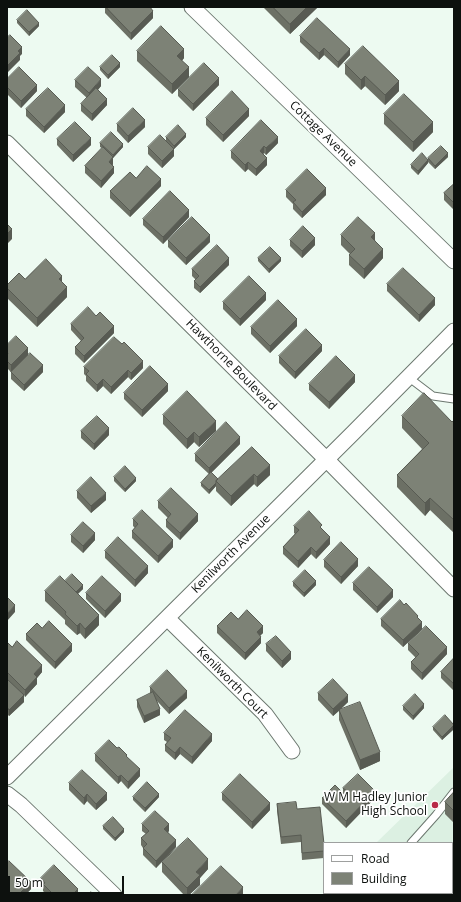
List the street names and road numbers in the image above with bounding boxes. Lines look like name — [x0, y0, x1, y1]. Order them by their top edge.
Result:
street label: Cottage Avenue — [286, 98, 360, 170]
street label: Hawthorne Boulevard — [182, 316, 280, 414]
street label: Kenilworth Avenue — [189, 512, 273, 596]
street label: Kenilworth Court — [193, 644, 271, 722]

